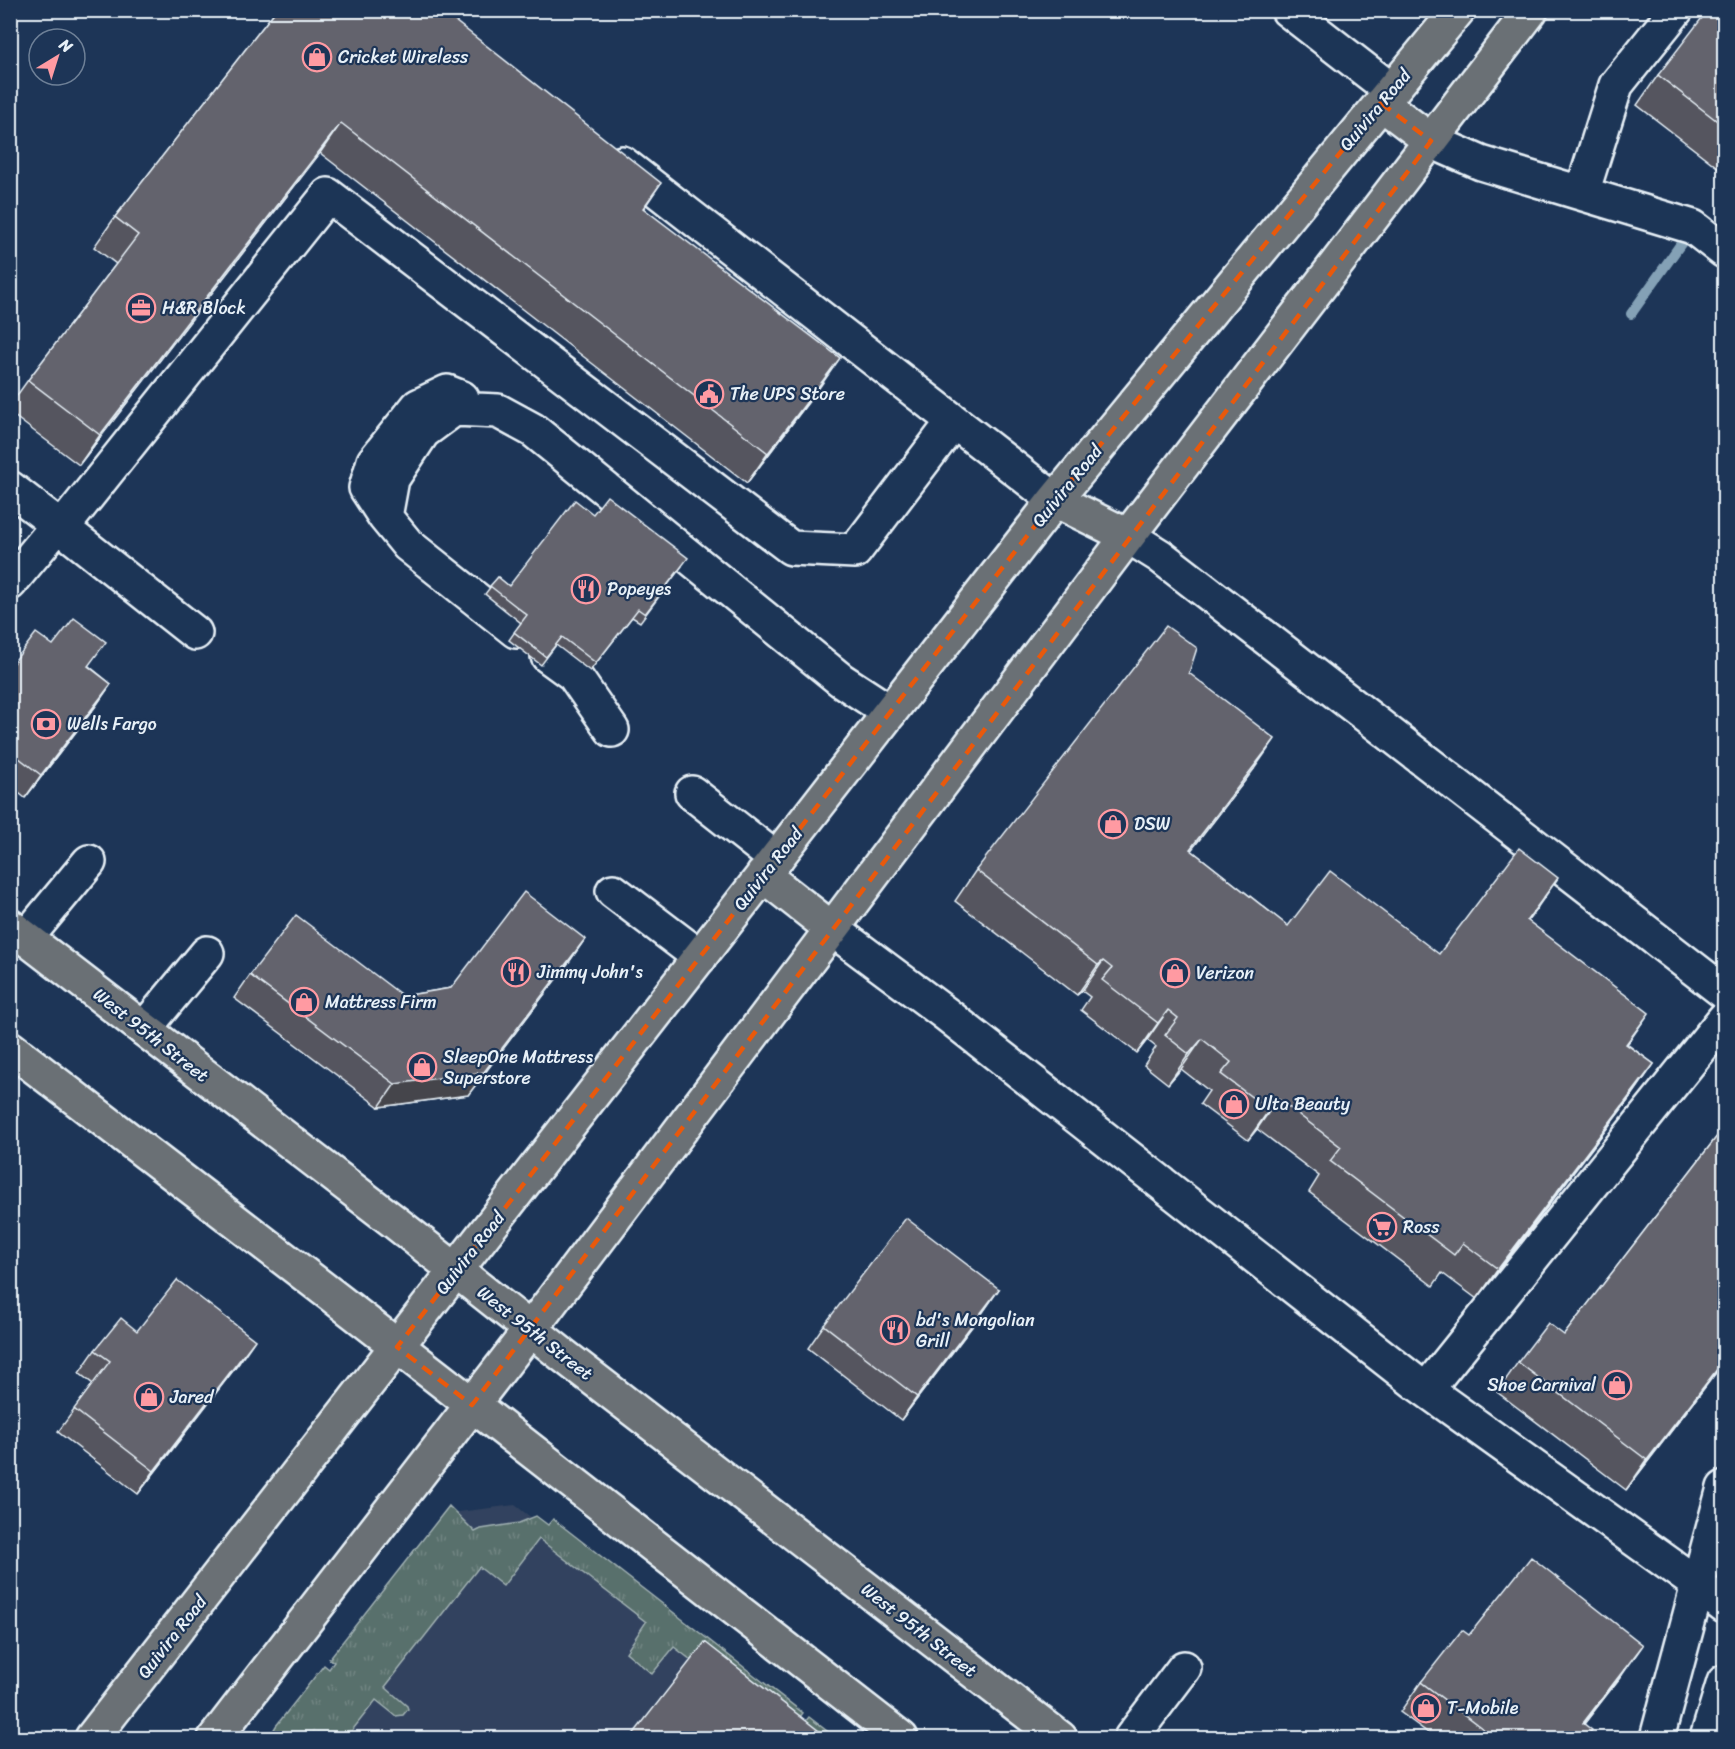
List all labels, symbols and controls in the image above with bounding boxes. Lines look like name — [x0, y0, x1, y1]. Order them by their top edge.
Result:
north arrow — [27, 27, 87, 87]
text: N — [52, 30, 80, 61]
shop icon: Cricket Wireless — [301, 41, 333, 73]
place label: Cricket Wireless — [338, 41, 469, 73]
street label: Quivira Road — [1331, 61, 1420, 158]
office icon: H&R Block — [125, 292, 157, 324]
place label: H&R Block — [162, 292, 246, 324]
public building icon: The UPS Store — [693, 378, 725, 410]
place label: The UPS Store — [730, 378, 845, 410]
street label: Quivira Road — [1023, 436, 1112, 535]
restaurant icon: Popeyes — [570, 573, 602, 605]
place label: Popeyes — [607, 573, 672, 605]
bank icon: Wells Fargo — [30, 708, 62, 740]
place label: Wells Fargo — [67, 708, 157, 740]
shop icon: DSW — [1097, 808, 1129, 840]
place label: DSW — [1134, 808, 1171, 840]
street label: Quivira Road — [725, 819, 812, 918]
restaurant icon: Jimmy John's — [500, 956, 532, 988]
place label: Jimmy John's — [536, 956, 643, 988]
shop icon: Verizon — [1159, 957, 1191, 989]
place label: Verizon — [1196, 957, 1254, 989]
street label: West 95th Street — [86, 979, 216, 1091]
shop icon: Mattress Firm — [288, 986, 320, 1018]
place label: Mattress Firm — [325, 986, 437, 1018]
place label: SleepOne Mattress Superstore — [443, 1041, 594, 1094]
shop icon: SleepOne Mattress Superstore — [406, 1051, 438, 1083]
shop icon: Ulta Beauty — [1218, 1088, 1250, 1120]
place label: Ulta Beauty — [1255, 1088, 1351, 1120]
street label: Quivira Road — [427, 1203, 514, 1302]
supermarket icon: Ross — [1366, 1211, 1398, 1243]
place label: Ross — [1403, 1211, 1440, 1243]
street label: West 95th Street — [470, 1277, 600, 1389]
place label: bd's Mongolian Grill — [916, 1304, 1035, 1357]
restaurant icon: bd's Mongolian Grill — [879, 1314, 911, 1346]
place label: Shoe Carnival — [1487, 1369, 1597, 1401]
shop icon: Shoe Carnival — [1601, 1369, 1633, 1401]
shop icon: Jared — [133, 1381, 165, 1413]
place label: Jared — [169, 1381, 215, 1413]
street label: West 95th Street — [854, 1574, 984, 1686]
street label: Quivira Road — [129, 1587, 216, 1686]
shop icon: T-Mobile — [1410, 1692, 1442, 1724]
place label: T-Mobile — [1447, 1692, 1519, 1724]

